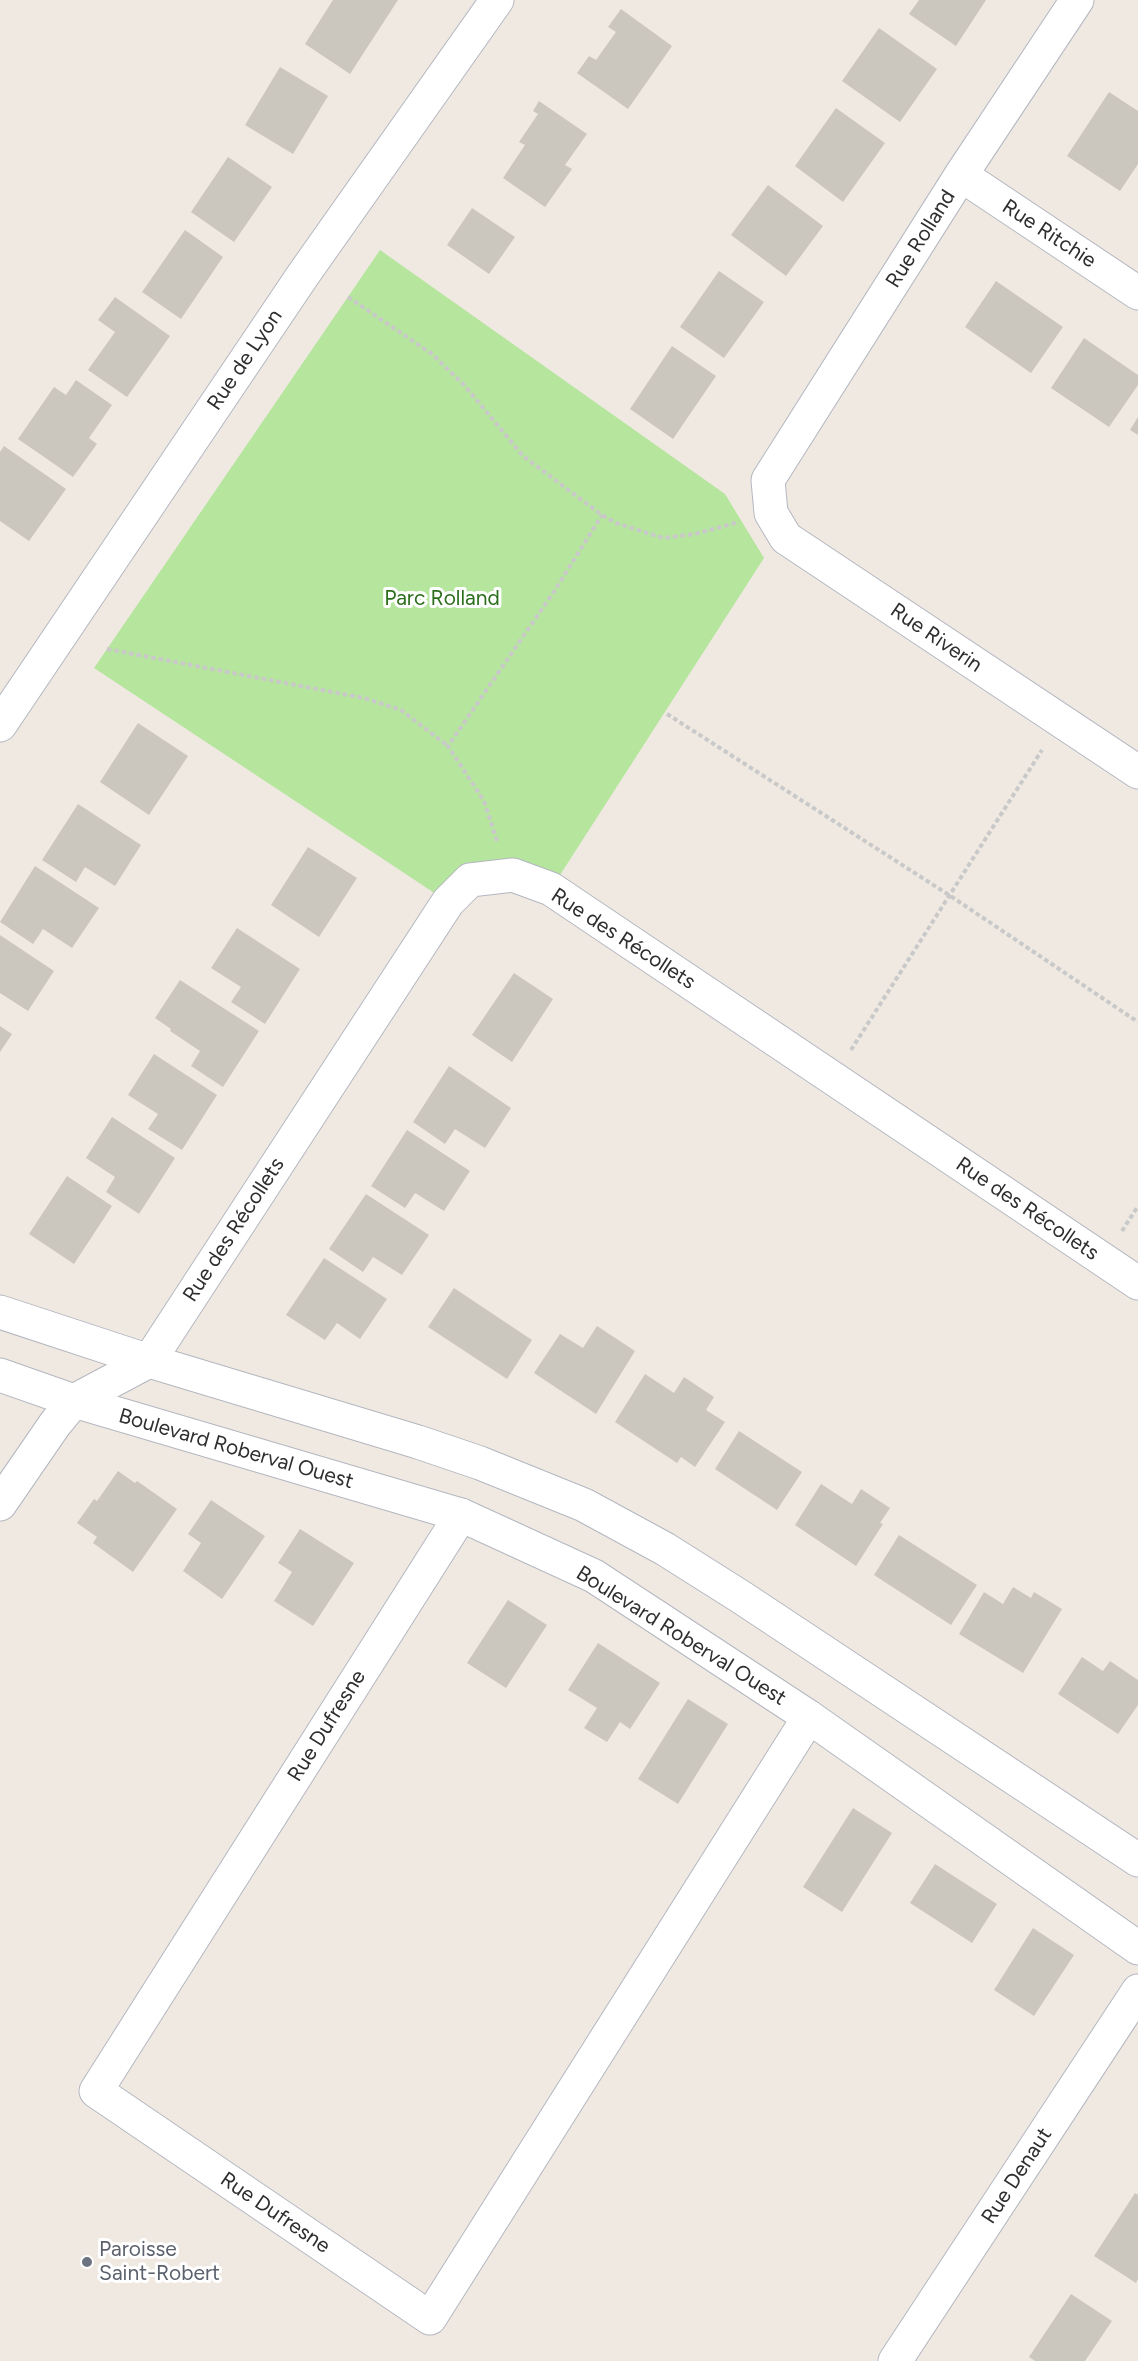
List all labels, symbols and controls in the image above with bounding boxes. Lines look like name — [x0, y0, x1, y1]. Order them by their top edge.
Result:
street label: Rue Rolland — [881, 185, 961, 293]
street label: Rue Ritchie — [997, 194, 1101, 274]
street label: Rue de Lyon — [202, 305, 288, 415]
park label: Parc Rolland — [384, 586, 500, 612]
street label: Rue Riverin — [885, 598, 987, 678]
street label: Rue des Récollets — [546, 883, 700, 995]
street label: Rue des Récollets — [951, 1152, 1103, 1266]
street label: Rue des Récollets — [178, 1153, 290, 1307]
street label: Boulevard Roberval Ouest — [116, 1403, 356, 1495]
street label: Boulevard Roberval Ouest — [571, 1561, 791, 1711]
street label: Rue Dufresne — [283, 1665, 371, 1787]
street label: Rue Denaut — [977, 2123, 1057, 2229]
street label: Rue Dufresne — [215, 2167, 335, 2259]
place label: Paroisse Saint-Robert — [99, 2237, 220, 2287]
marker: Paroisse Saint-Robert — [80, 2255, 94, 2269]

